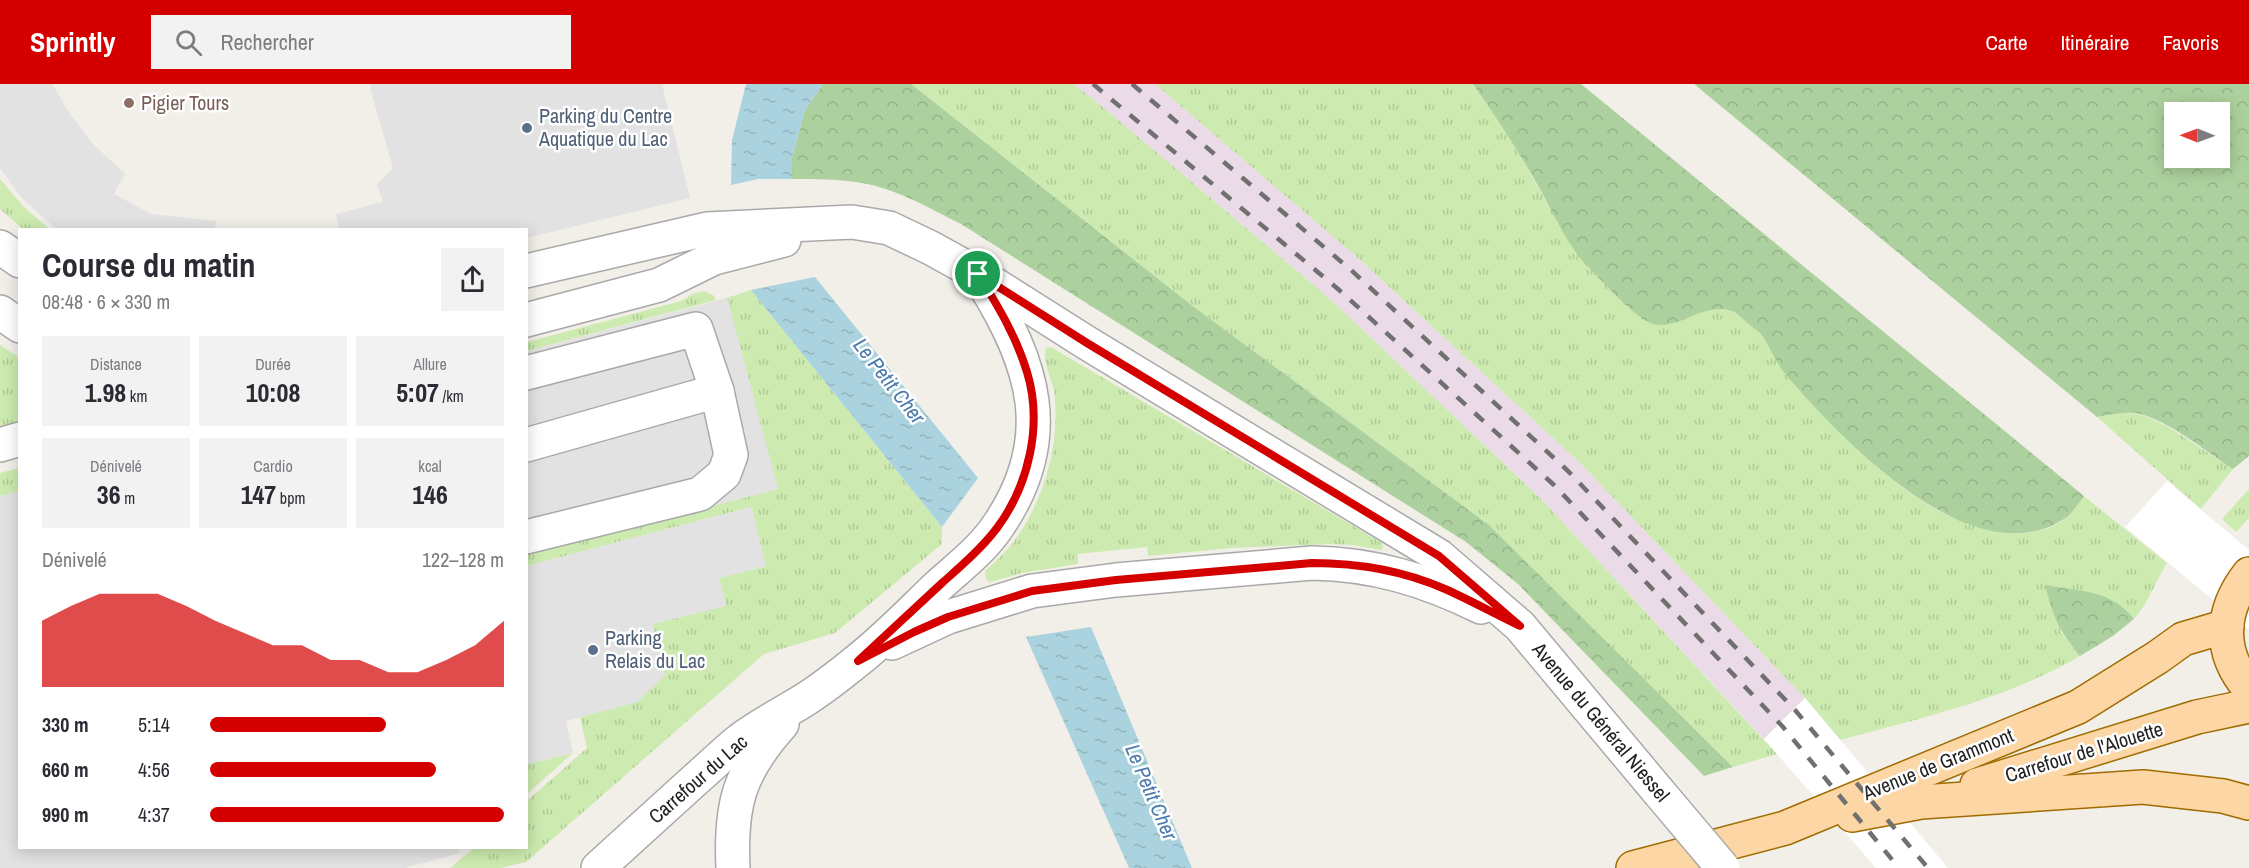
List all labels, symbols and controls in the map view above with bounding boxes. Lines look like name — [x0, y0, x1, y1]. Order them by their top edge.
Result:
search box — [151, 15, 571, 69]
text: Sprintly — [30, 23, 115, 61]
icon: search — [172, 26, 205, 59]
text: Rechercher — [220, 27, 314, 57]
text: Carte — [1985, 28, 2028, 57]
text: Itinéraire — [2061, 28, 2129, 57]
text: Favoris — [2162, 28, 2219, 57]
place label: Pigier Tours — [141, 89, 229, 116]
marker: Pigier Tours — [122, 96, 136, 110]
place label: Parking du Centre Aquatique du Lac — [538, 102, 672, 152]
north arrow — [2164, 102, 2230, 168]
map controls — [2164, 102, 2230, 168]
marker: Parking du Centre Aquatique du Lac — [520, 121, 534, 135]
text: Course du matin — [42, 243, 256, 287]
button: share — [441, 248, 504, 311]
pin — [952, 248, 1003, 299]
icon: arrive — [961, 257, 994, 290]
text: 08:48 · 6 × 330 m — [42, 288, 170, 315]
water label: Le Petit Cher — [847, 332, 933, 431]
text: Distance — [90, 353, 142, 375]
text: Durée — [255, 353, 291, 375]
text: Allure — [413, 353, 447, 375]
text: 1.98 — [85, 375, 126, 410]
text: 10:08 — [246, 375, 300, 410]
text: 5:07 — [396, 375, 439, 410]
text: km — [126, 385, 147, 407]
text: /km — [439, 385, 464, 407]
text: Dénivelé — [90, 455, 142, 477]
text: Cardio — [253, 455, 293, 477]
text: kcal — [418, 455, 442, 477]
text: 36 — [97, 477, 121, 512]
text: 147 — [241, 477, 276, 512]
text: 146 — [412, 477, 448, 512]
text: m — [121, 487, 135, 509]
text: bpm — [276, 487, 305, 509]
text: Dénivelé — [42, 546, 107, 573]
text: 122–128 m — [422, 546, 504, 573]
place label: Parking Relais du Lac — [605, 624, 705, 674]
street label: Avenue du Général Niessel — [1526, 636, 1676, 807]
marker: Parking Relais du Lac — [586, 643, 600, 657]
text: 330 m — [42, 711, 89, 738]
text: 5:14 — [138, 711, 170, 738]
street label: Carrefour de l'Alouette — [2002, 715, 2166, 788]
street label: Avenue de Grammont — [1858, 721, 2018, 806]
street label: Carrefour du Lac — [642, 728, 753, 829]
water label: Le Petit Cher — [1118, 739, 1185, 845]
text: 660 m — [42, 756, 89, 783]
text: 4:56 — [138, 756, 170, 783]
text: 990 m — [42, 801, 89, 828]
text: 4:37 — [138, 801, 170, 828]

